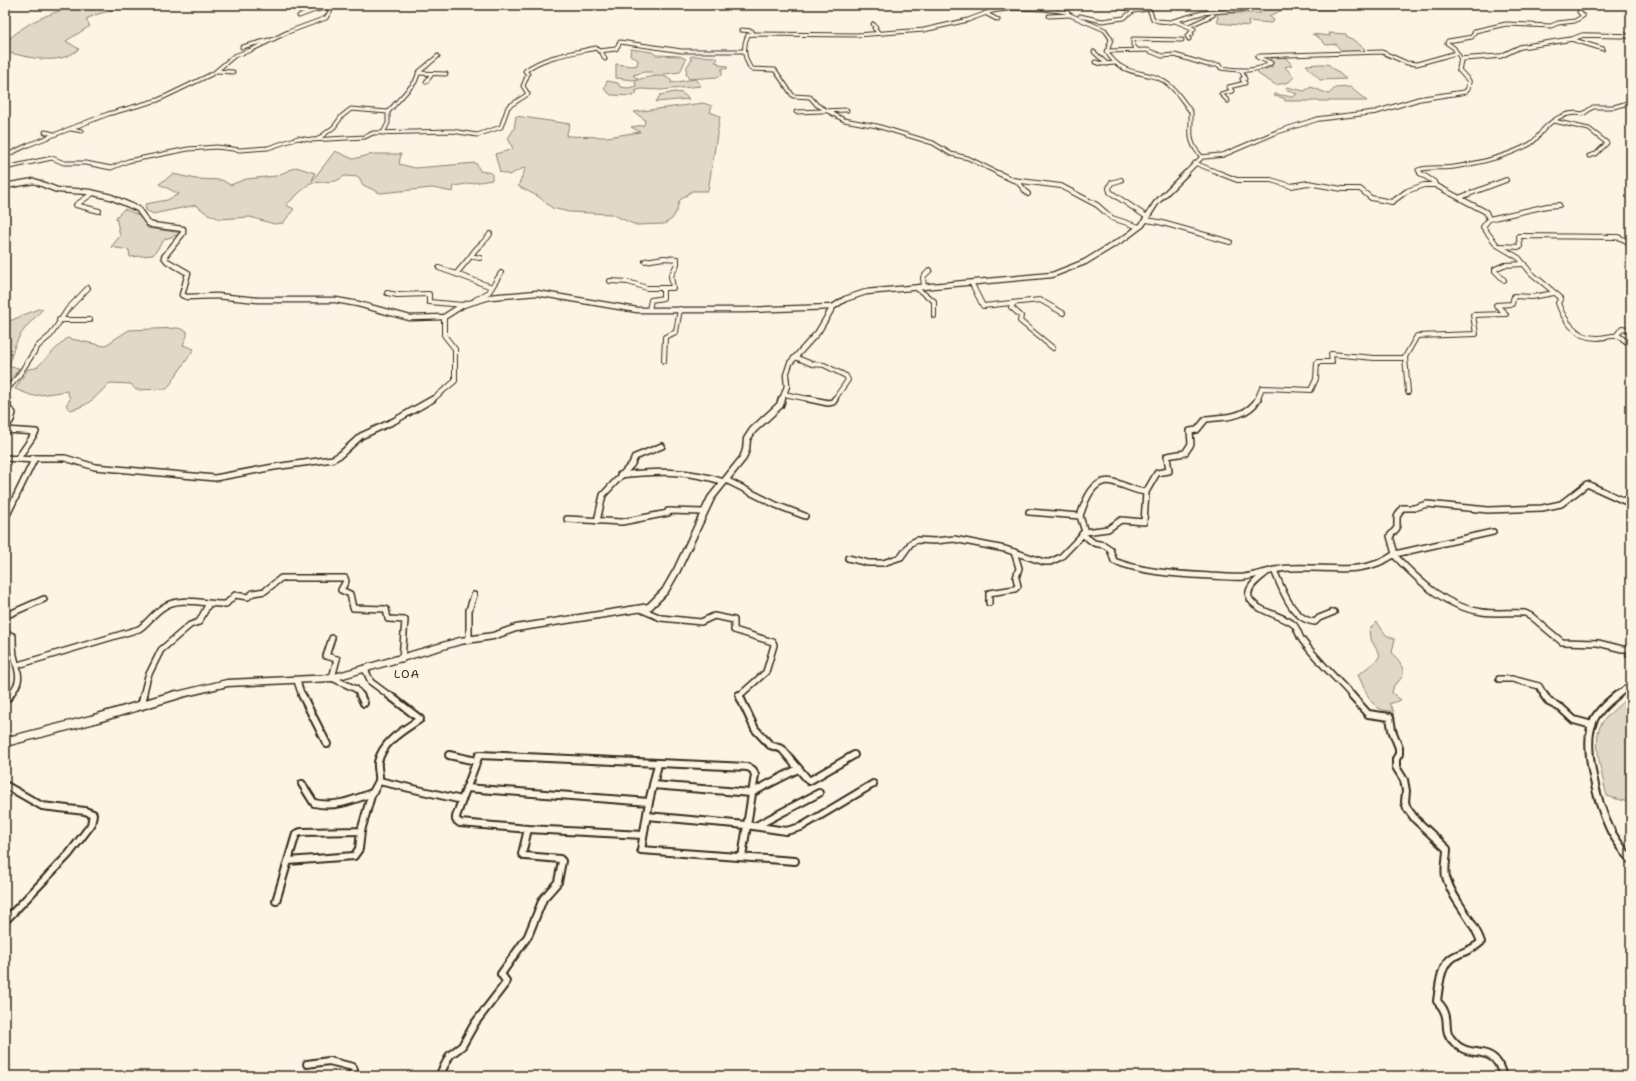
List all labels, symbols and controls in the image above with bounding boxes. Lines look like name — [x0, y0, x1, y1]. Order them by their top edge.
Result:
district label: LOA — [394, 666, 420, 682]

